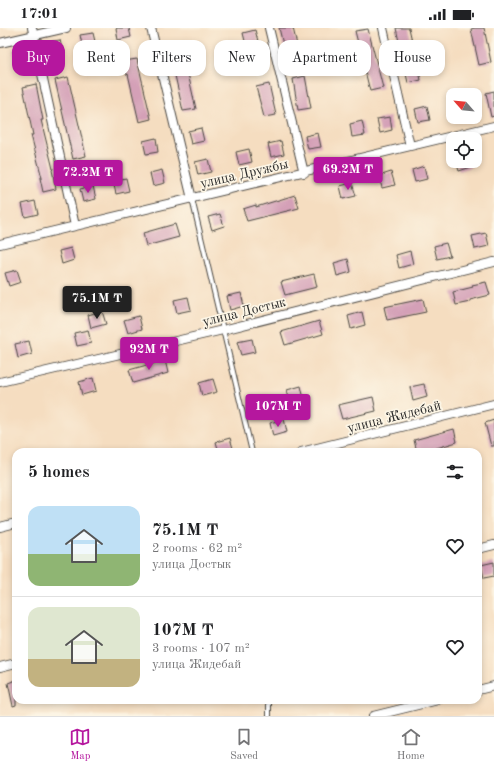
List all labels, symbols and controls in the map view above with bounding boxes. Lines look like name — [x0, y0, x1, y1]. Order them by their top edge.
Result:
text: 17:01 — [20, 7, 59, 22]
chip: Buy — [12, 40, 65, 76]
chip: Rent — [73, 40, 130, 76]
chip: Filters — [138, 40, 206, 76]
chip: New — [214, 40, 270, 76]
chip: Apartment — [278, 40, 371, 76]
chip: House — [379, 40, 445, 76]
north arrow — [446, 88, 482, 124]
map controls — [446, 88, 482, 168]
button: locate — [446, 132, 482, 168]
street label: улица Дружбы — [199, 157, 290, 191]
pin: 69.2M ₸ — [311, 157, 385, 191]
pin: 72.2M ₸ — [51, 160, 125, 194]
text: 69.2M ₸ — [323, 163, 373, 176]
text: 72.2M ₸ — [63, 166, 113, 179]
pin: 75.1M ₸ — [60, 286, 134, 320]
text: 75.1M ₸ — [72, 292, 122, 305]
street label: улица Достык — [201, 295, 287, 329]
pin: 92M ₸ — [121, 337, 177, 371]
text: 92M ₸ — [129, 343, 169, 356]
pin: 107M ₸ — [245, 394, 311, 428]
street label: улица Жидебай — [346, 399, 443, 435]
text: 107M ₸ — [254, 400, 302, 413]
icon: filters — [444, 461, 466, 483]
text: 5 homes — [28, 464, 90, 481]
icon: home — [60, 522, 108, 570]
text: 75.1M ₸ — [152, 522, 218, 539]
icon: heart — [444, 535, 466, 557]
text: 2 rooms · 62 m² — [152, 542, 242, 555]
text: улица Достык — [152, 558, 231, 571]
text: 107M ₸ — [152, 622, 214, 639]
icon: home — [60, 623, 108, 671]
icon: heart — [444, 636, 466, 658]
text: 3 rooms · 107 m² — [152, 642, 250, 655]
text: улица Жидебай — [152, 658, 241, 671]
tab: Map — [69, 726, 91, 764]
tab: Saved — [230, 726, 258, 764]
tab: Home — [397, 726, 425, 764]

